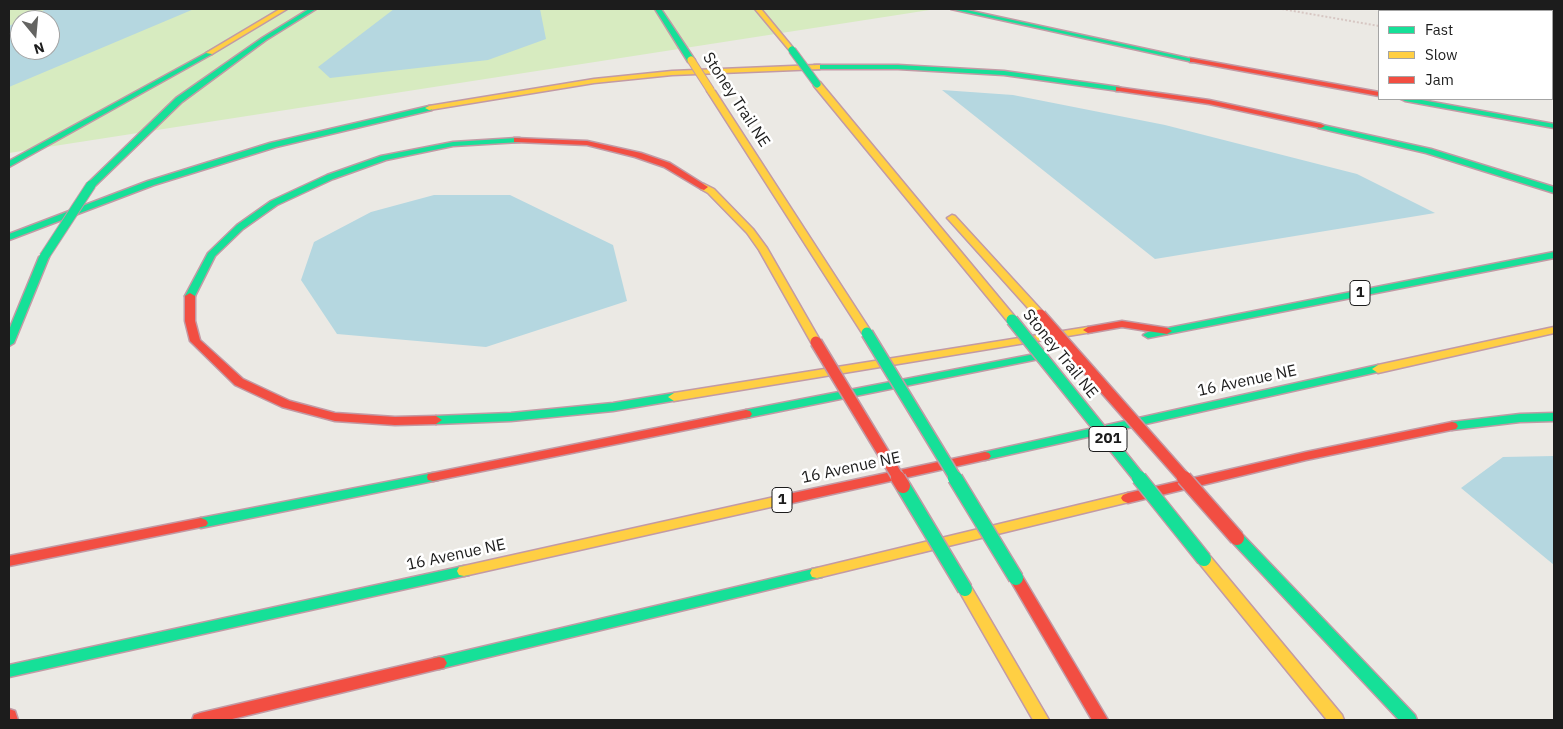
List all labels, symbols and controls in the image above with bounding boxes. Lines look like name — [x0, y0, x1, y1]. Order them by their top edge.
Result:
north arrow — [10, 10, 60, 60]
legend — [1378, 10, 1553, 100]
text: Fast — [1425, 20, 1453, 39]
text: N — [32, 38, 47, 58]
text: Slow — [1425, 45, 1458, 64]
street label: Stoney Trail NE — [698, 49, 774, 151]
text: Jam — [1425, 70, 1454, 89]
road number: 1 — [1350, 280, 1370, 306]
street label: Stoney Trail NE — [1018, 306, 1102, 402]
street label: 16 Avenue NE — [1196, 361, 1298, 401]
road number: 201 — [1089, 426, 1127, 452]
street label: 16 Avenue NE — [800, 448, 902, 488]
road number: 1 — [772, 488, 792, 512]
street label: 16 Avenue NE — [405, 535, 507, 575]

